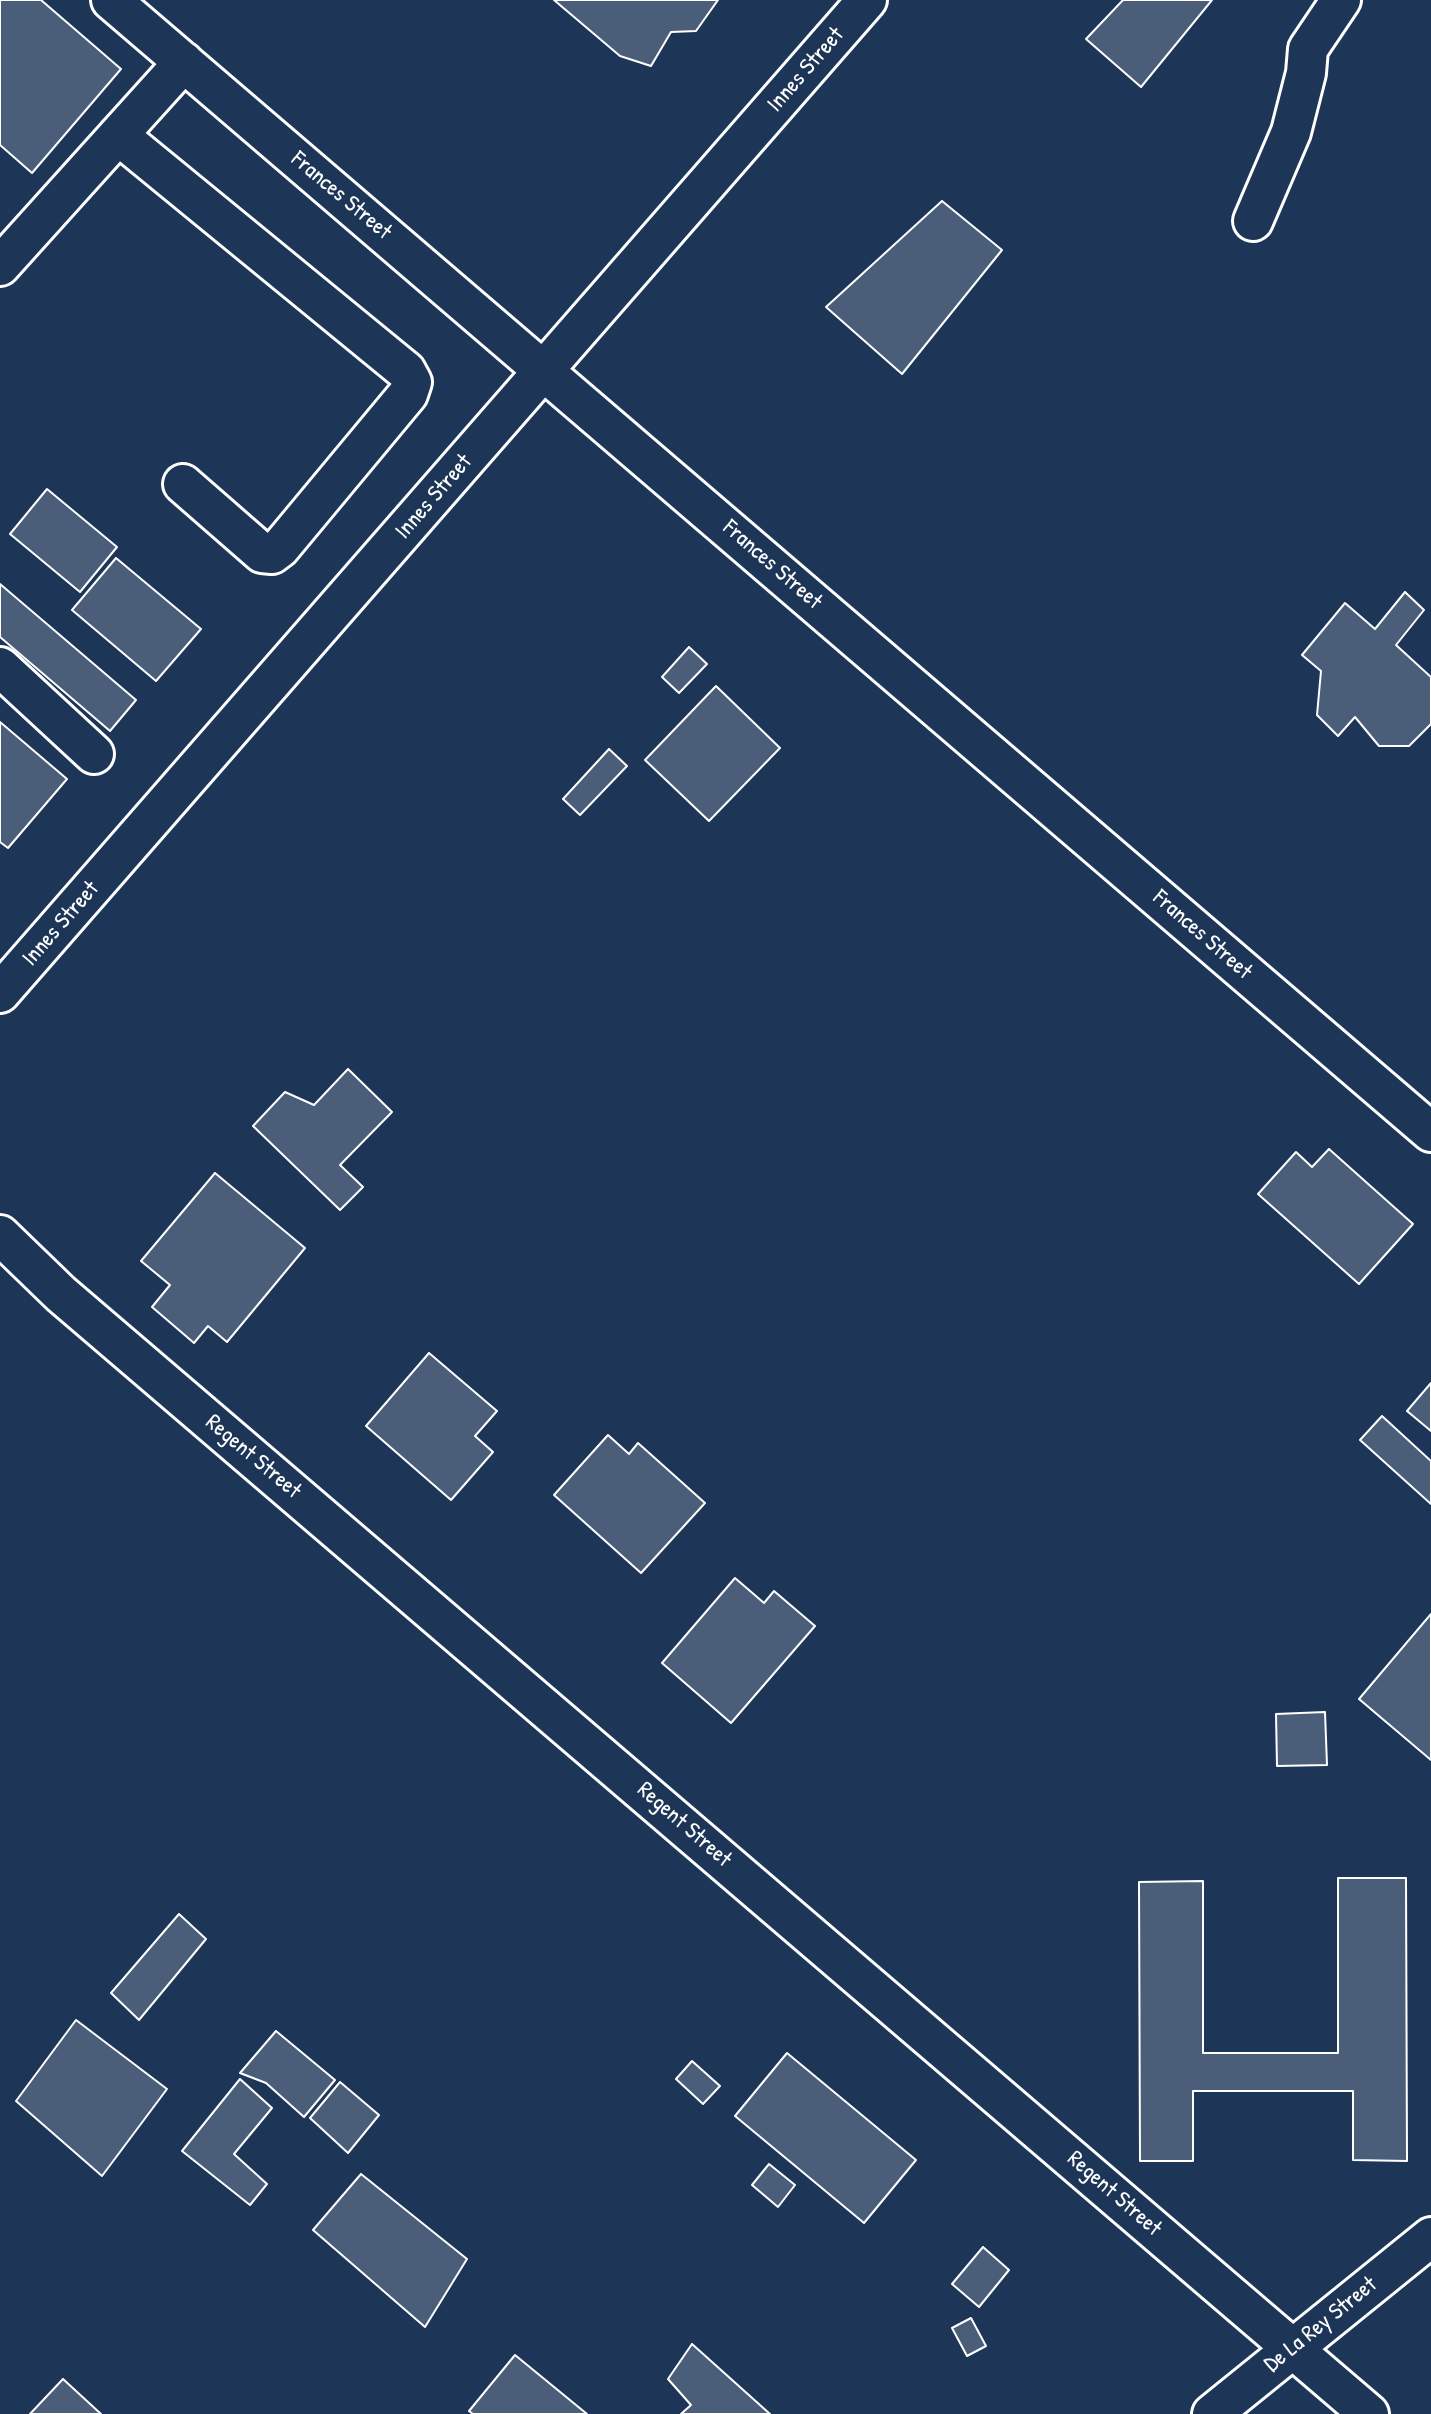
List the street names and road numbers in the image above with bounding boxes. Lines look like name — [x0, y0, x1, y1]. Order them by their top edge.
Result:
street label: Innes Street — [762, 22, 850, 118]
street label: Frances Street — [285, 146, 397, 246]
street label: Innes Street — [390, 449, 478, 545]
street label: Frances Street — [717, 514, 827, 616]
street label: Innes Street — [17, 876, 105, 972]
street label: Frances Street — [1147, 884, 1257, 986]
street label: Regent Street — [200, 1409, 306, 1505]
street label: Regent Street — [631, 1776, 737, 1874]
street label: Regent Street — [1061, 2145, 1167, 2243]
street label: De La Rey Street — [1259, 2271, 1383, 2379]

